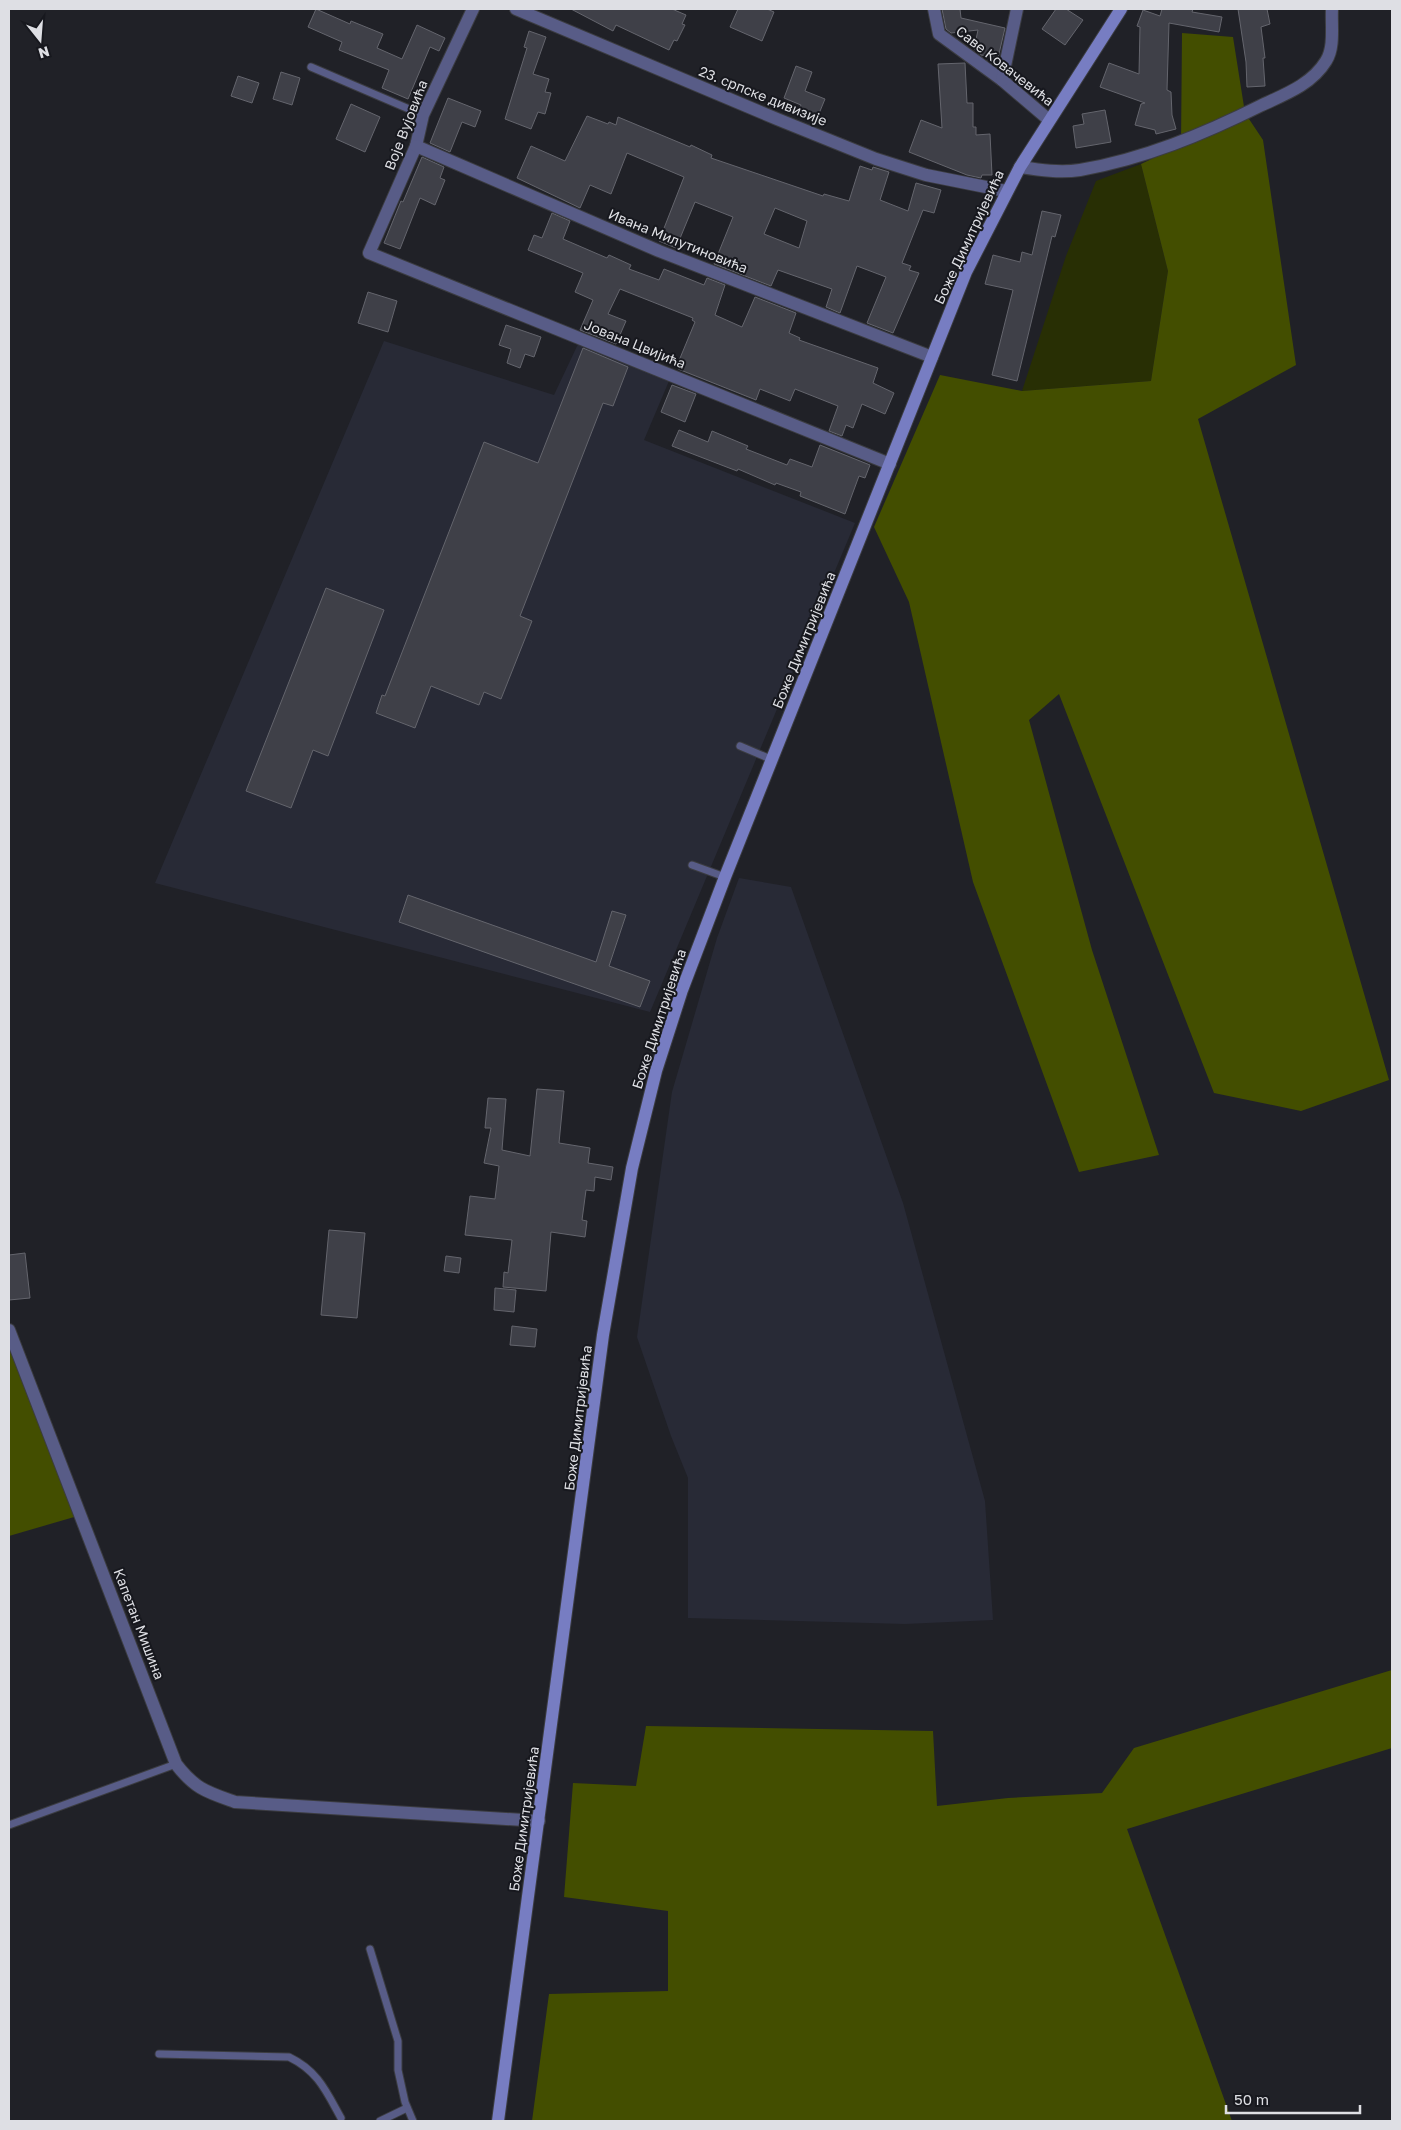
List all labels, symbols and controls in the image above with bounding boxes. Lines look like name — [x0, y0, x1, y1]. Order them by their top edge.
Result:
north arrow — [15, 15, 65, 65]
street label: Саве Ковачевића — [953, 22, 1058, 109]
text: N — [36, 43, 52, 63]
street label: 23. српске дивизије — [697, 62, 830, 129]
street label: Воје Вујовића — [380, 77, 431, 172]
street label: Боже Димитријевића — [930, 167, 1007, 307]
street label: Ивана Милутиновића — [606, 205, 750, 276]
street label: Јована Цвијића — [582, 315, 688, 372]
street label: Боже Димитријевића — [768, 569, 839, 711]
street label: Боже Димитријевића — [628, 947, 689, 1091]
street label: Боже Димитријевића — [560, 1344, 595, 1492]
street label: Капетан Мишина — [110, 1566, 168, 1682]
street label: Боже Димитријевића — [505, 1745, 542, 1893]
scale bar — [1226, 2082, 1360, 2114]
text: 50 m — [1234, 2090, 1269, 2108]

